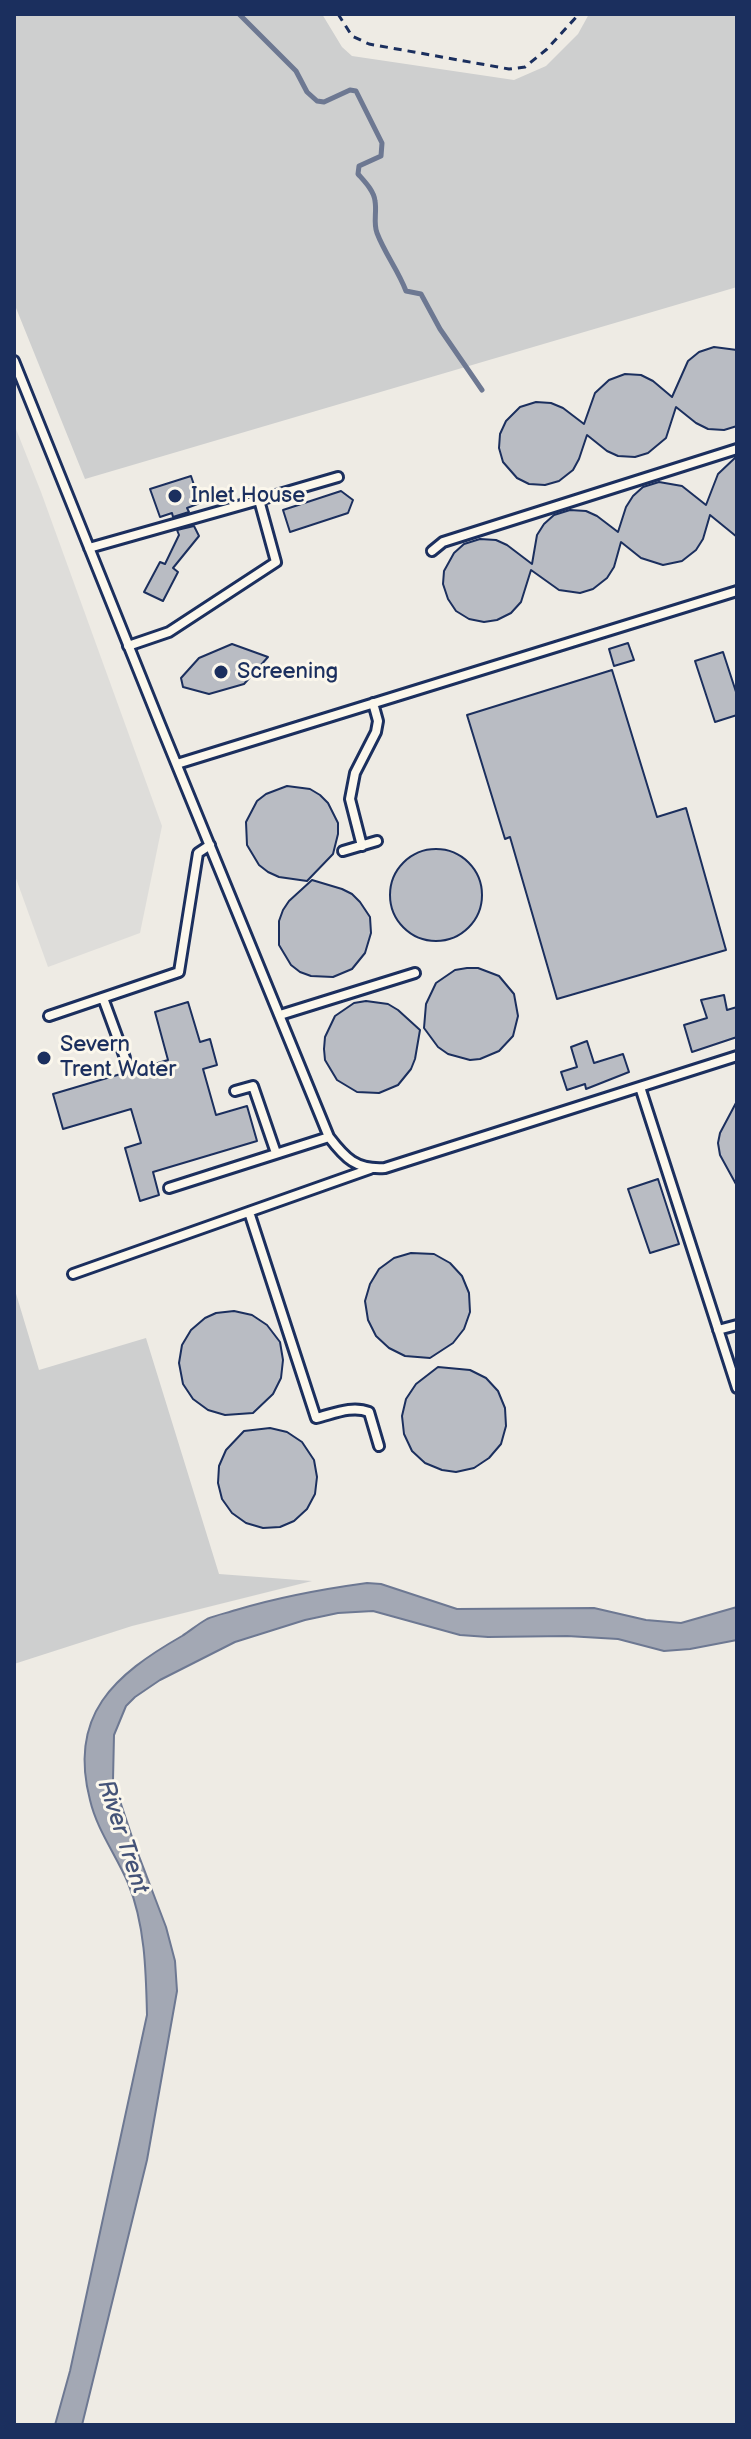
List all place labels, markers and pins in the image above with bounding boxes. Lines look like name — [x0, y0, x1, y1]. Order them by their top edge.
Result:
place label: Inlet House — [191, 483, 305, 509]
marker: Inlet House — [166, 487, 184, 505]
place label: Screening — [237, 659, 338, 685]
marker: Screening — [212, 663, 230, 681]
place label: Severn Trent Water — [60, 1032, 176, 1084]
marker: Severn Trent Water — [35, 1049, 53, 1067]

